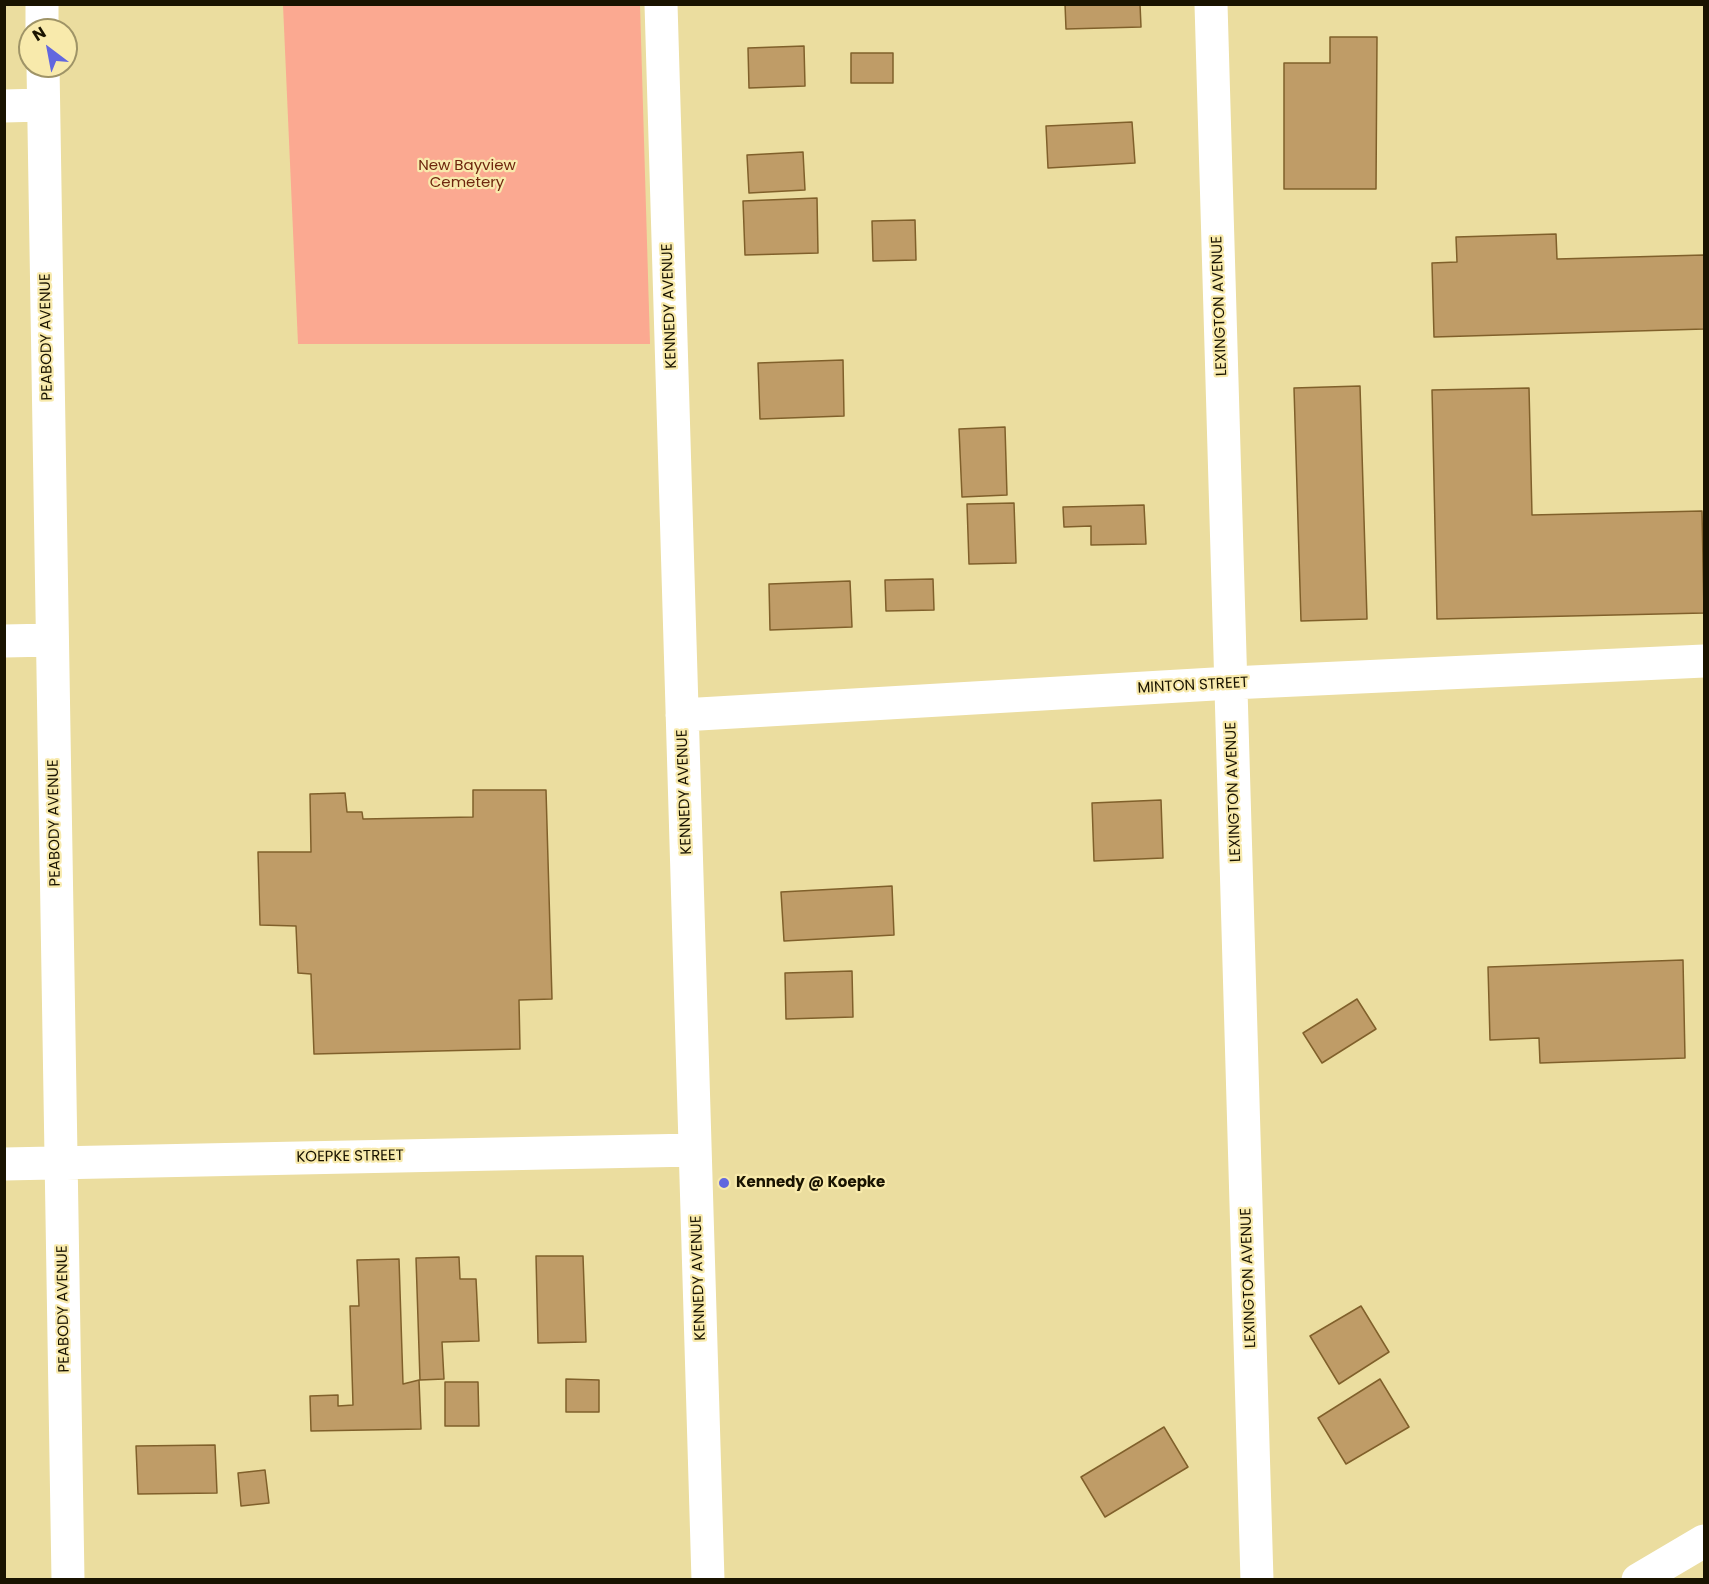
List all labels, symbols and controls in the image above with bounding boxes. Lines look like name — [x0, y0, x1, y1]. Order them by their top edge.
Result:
north arrow — [18, 18, 78, 78]
text: N — [28, 21, 50, 47]
park label: New Bayview Cemetery — [418, 157, 516, 192]
street label: LEXINGTON AVENUE — [1209, 236, 1231, 376]
street label: KENNEDY AVENUE — [659, 243, 681, 369]
street label: PEABODY AVENUE — [37, 273, 57, 401]
street label: MINTON STREET — [1137, 674, 1249, 698]
street label: LEXINGTON AVENUE — [1223, 722, 1245, 862]
street label: KENNEDY AVENUE — [674, 729, 696, 855]
street label: PEABODY AVENUE — [45, 759, 65, 887]
street label: KOEPKE STREET — [296, 1147, 404, 1167]
place label: Kennedy @ Koepke — [736, 1174, 885, 1192]
marker: Kennedy @ Koepke — [717, 1176, 731, 1190]
street label: LEXINGTON AVENUE — [1238, 1208, 1260, 1348]
street label: KENNEDY AVENUE — [688, 1215, 710, 1341]
street label: PEABODY AVENUE — [54, 1245, 74, 1373]

